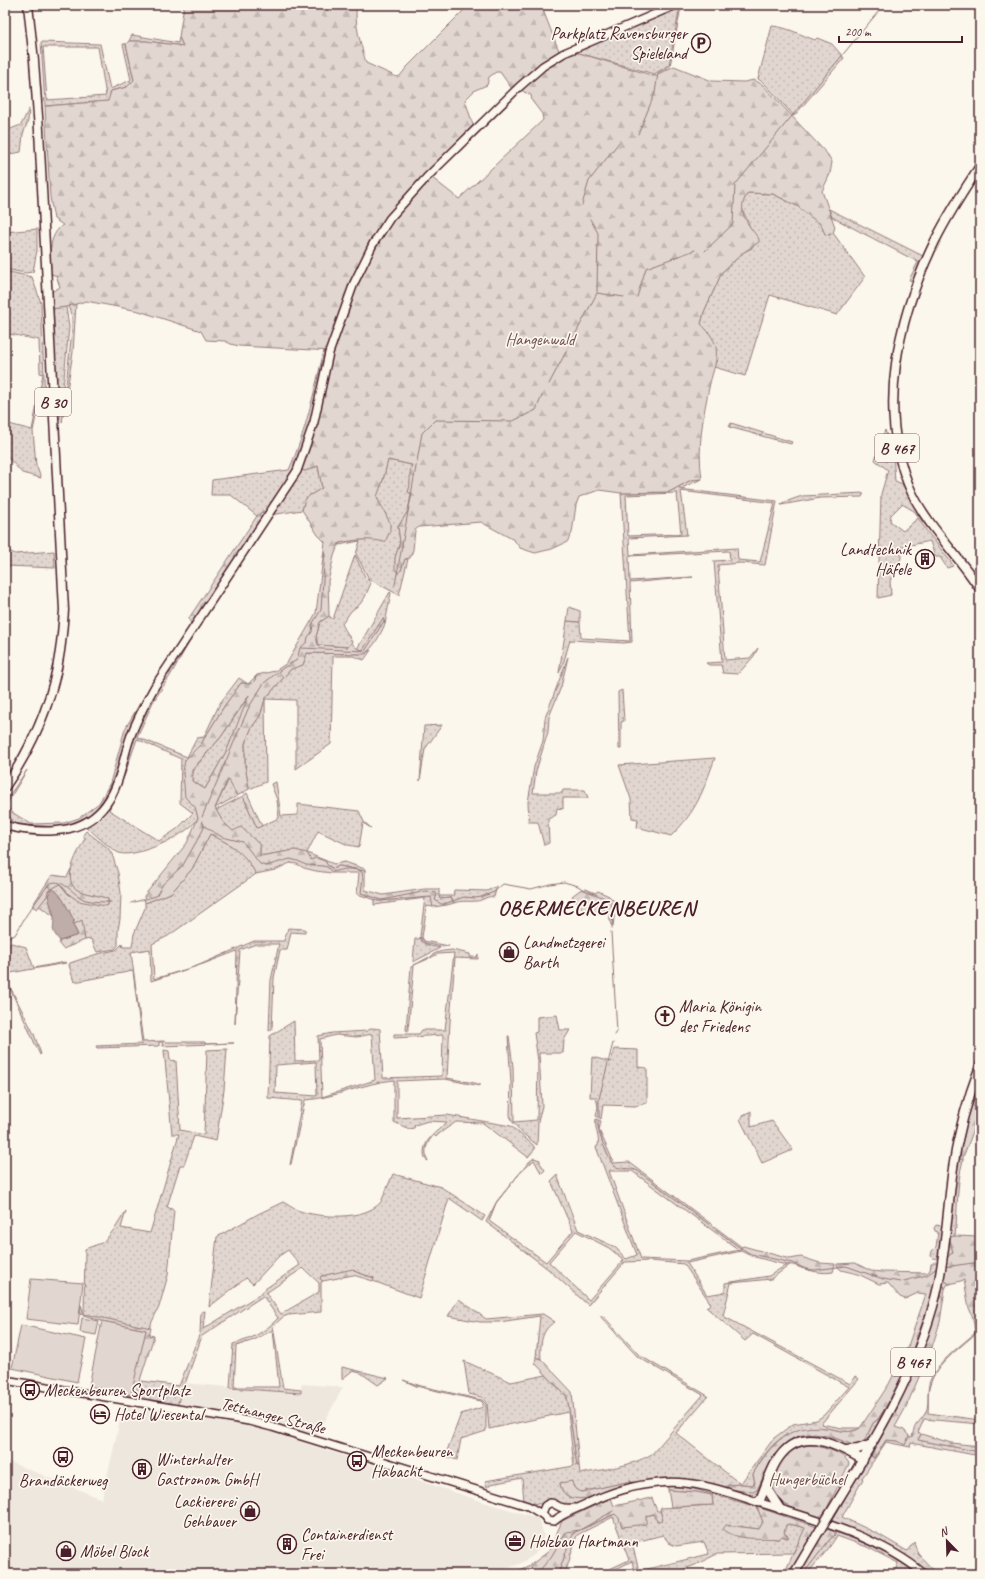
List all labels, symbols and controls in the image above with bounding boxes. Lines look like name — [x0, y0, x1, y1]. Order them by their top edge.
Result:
scale bar — [839, 18, 962, 44]
place label: Parkplatz Ravensburger Spieleland — [551, 23, 690, 64]
text: 200 m — [845, 24, 872, 40]
parking icon: Parkplatz Ravensburger Spieleland — [690, 32, 712, 54]
park label: Hangenwald — [505, 329, 577, 350]
road number: B 30 — [35, 388, 71, 416]
road number: B 467 — [875, 434, 919, 462]
place label: Landtechnik Häfele — [840, 539, 913, 580]
building icon: Landtechnik Häfele — [914, 548, 936, 570]
district label: OBERMECKENBEUREN — [498, 895, 699, 921]
place label: Landmetzgerei Barth — [523, 932, 606, 973]
shop icon: Landmetzgerei Barth — [498, 941, 520, 963]
place label: Maria Königin des Friedens — [679, 996, 762, 1037]
church icon: Maria Königin des Friedens — [654, 1005, 676, 1027]
road number: B 467 — [891, 1348, 935, 1376]
bus stop icon: Meckenbeuren Sportplatz — [19, 1379, 41, 1401]
place label: Meckenbeuren Sportplatz — [44, 1380, 192, 1401]
street label: Tettnanger Straße — [218, 1392, 329, 1439]
hotel icon: Hotel Wiesental — [89, 1403, 111, 1425]
place label: Hotel Wiesental — [114, 1404, 206, 1425]
place label: Meckenbeuren Habacht — [371, 1441, 454, 1482]
bus stop icon: Brandäckerweg — [52, 1446, 74, 1468]
place label: Winterhalter Gastronom GmbH — [156, 1449, 261, 1490]
bus stop icon: Meckenbeuren Habacht — [346, 1450, 368, 1472]
building icon: Winterhalter Gastronom GmbH — [131, 1458, 153, 1480]
park label: Hungerbüchel — [768, 1469, 849, 1490]
place label: Brandäckerweg — [19, 1470, 109, 1491]
place label: Lackiererei Gehbauer — [174, 1491, 239, 1532]
shop icon: Lackiererei Gehbauer — [239, 1500, 261, 1522]
north arrow — [927, 1521, 967, 1561]
text: N — [937, 1523, 951, 1540]
place label: Containerdienst Frei — [301, 1524, 394, 1565]
office icon: Holzbau Hartmann — [504, 1530, 526, 1552]
place label: Holzbau Hartmann — [529, 1531, 638, 1552]
building icon: Containerdienst Frei — [276, 1533, 298, 1555]
shop icon: Möbel Block — [55, 1540, 77, 1562]
place label: Möbel Block — [80, 1541, 150, 1562]

